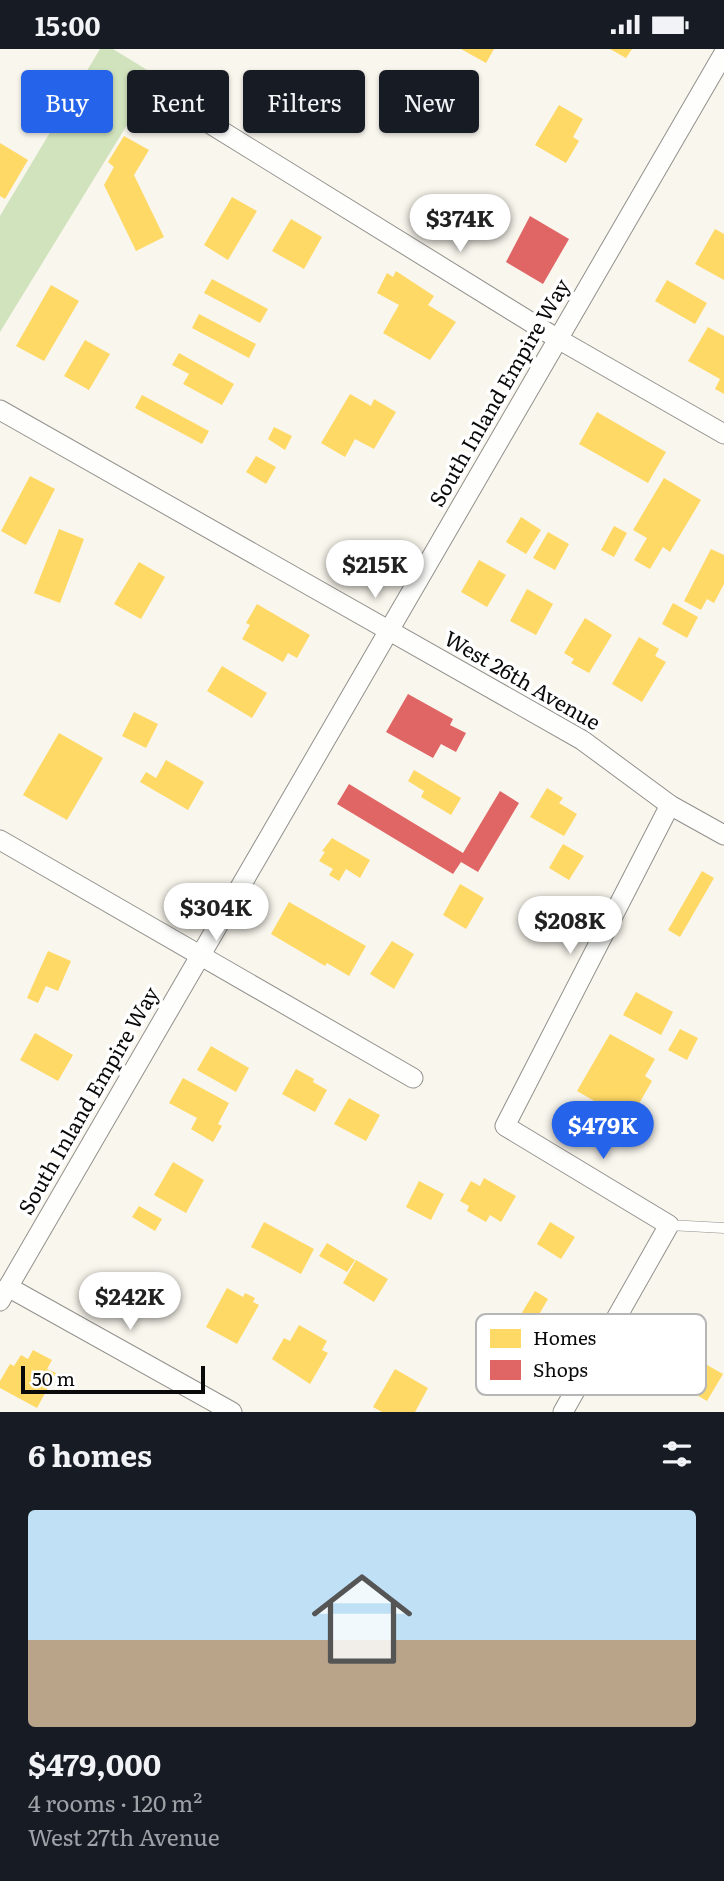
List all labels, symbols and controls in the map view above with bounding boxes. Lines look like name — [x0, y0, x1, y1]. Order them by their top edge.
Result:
text: 15:00 — [35, 5, 101, 44]
chip: Buy — [21, 70, 113, 133]
chip: Rent — [127, 70, 229, 133]
chip: Filters — [243, 70, 365, 133]
chip: New — [379, 70, 479, 133]
pin: $374K — [411, 195, 509, 254]
text: $374K — [426, 200, 494, 234]
street label: South Inland Empire Way — [420, 271, 576, 512]
pin: $215K — [326, 540, 424, 600]
text: $215K — [342, 546, 408, 580]
street label: West 26th Avenue — [439, 621, 607, 736]
pin: $304K — [167, 883, 265, 943]
text: $304K — [180, 889, 252, 923]
pin: $208K — [521, 897, 619, 956]
text: $208K — [534, 902, 606, 936]
street label: South Inland Empire Way — [9, 979, 165, 1220]
pin: $479K — [554, 1101, 652, 1161]
text: $479K — [568, 1107, 638, 1141]
pin: $242K — [81, 1273, 179, 1332]
text: $242K — [95, 1278, 165, 1312]
legend — [476, 1314, 706, 1395]
text: Homes — [533, 1323, 597, 1351]
text: Shops — [533, 1355, 588, 1383]
scale bar — [21, 1363, 205, 1395]
text: 50 m — [32, 1364, 75, 1392]
text: 6 homes — [28, 1432, 152, 1476]
icon: filters — [658, 1435, 696, 1473]
icon: home — [299, 1556, 425, 1682]
text: $479,000 — [28, 1741, 161, 1785]
text: 4 rooms · 120 m² — [28, 1785, 202, 1819]
text: West 27th Avenue — [28, 1819, 220, 1853]

